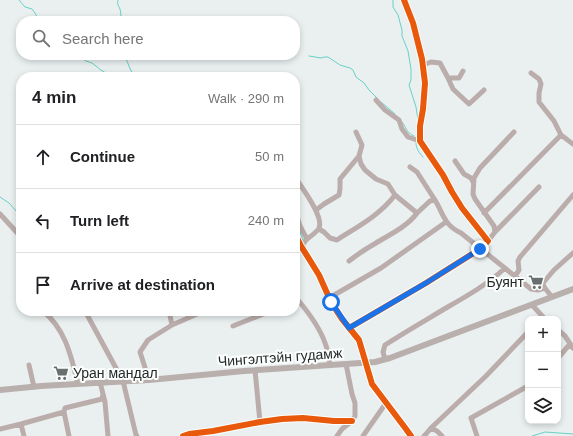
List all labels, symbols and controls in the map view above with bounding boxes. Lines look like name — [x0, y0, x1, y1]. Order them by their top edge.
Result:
search box — [16, 16, 300, 60]
icon: search — [30, 27, 52, 49]
text: Search here — [62, 30, 144, 47]
text: 4 min — [32, 88, 76, 107]
text: Walk · 290 m — [208, 91, 284, 106]
icon: ahead — [32, 146, 54, 168]
text: Continue — [70, 148, 135, 165]
text: 50 m — [255, 149, 284, 164]
icon: left — [32, 210, 54, 232]
text: Turn left — [70, 212, 129, 229]
text: 240 m — [248, 213, 284, 228]
route end — [471, 240, 489, 258]
supermarket icon: Буянт — [527, 273, 545, 291]
icon: arrive — [32, 274, 54, 296]
place label: Буянт — [487, 274, 525, 290]
text: Arrive at destination — [70, 276, 215, 293]
route start — [322, 293, 340, 311]
map controls — [525, 316, 561, 424]
button: + — [525, 316, 561, 352]
street label: Чингэлтэйн гудамж — [217, 345, 343, 369]
button: − — [525, 352, 561, 388]
supermarket icon: Уран мандал — [52, 364, 70, 382]
place label: Уран мандал — [73, 365, 158, 381]
button: layers — [525, 388, 561, 424]

